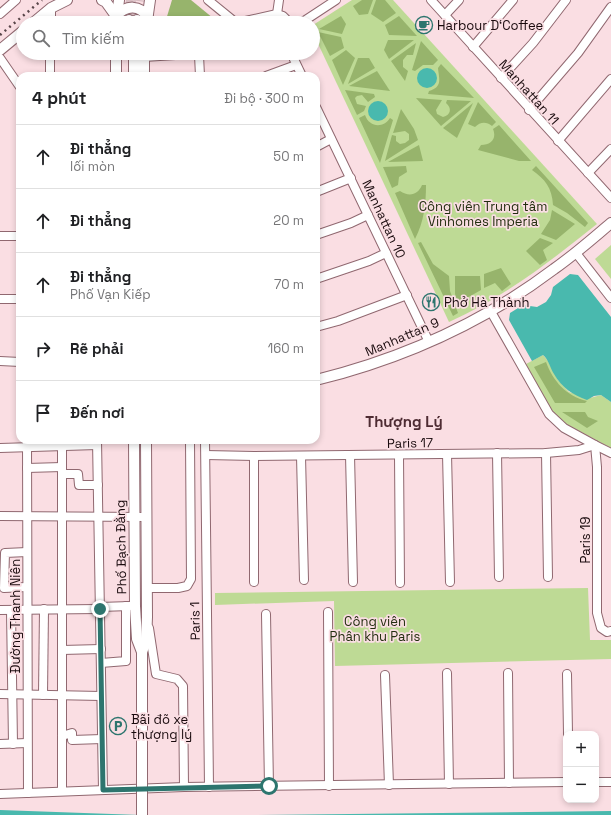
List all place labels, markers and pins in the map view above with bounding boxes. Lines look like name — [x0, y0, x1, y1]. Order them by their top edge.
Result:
cafe icon: Harbour D‘Coffee — [414, 15, 434, 35]
place label: Harbour D‘Coffee — [437, 17, 543, 34]
restaurant icon: Phở Hà Thành — [421, 292, 441, 312]
place label: Phở Hà Thành — [444, 294, 529, 311]
place label: Bãi đõ xe thượng lý — [131, 711, 192, 743]
parking icon: Bãi đõ xe thượng lý — [108, 716, 128, 736]

